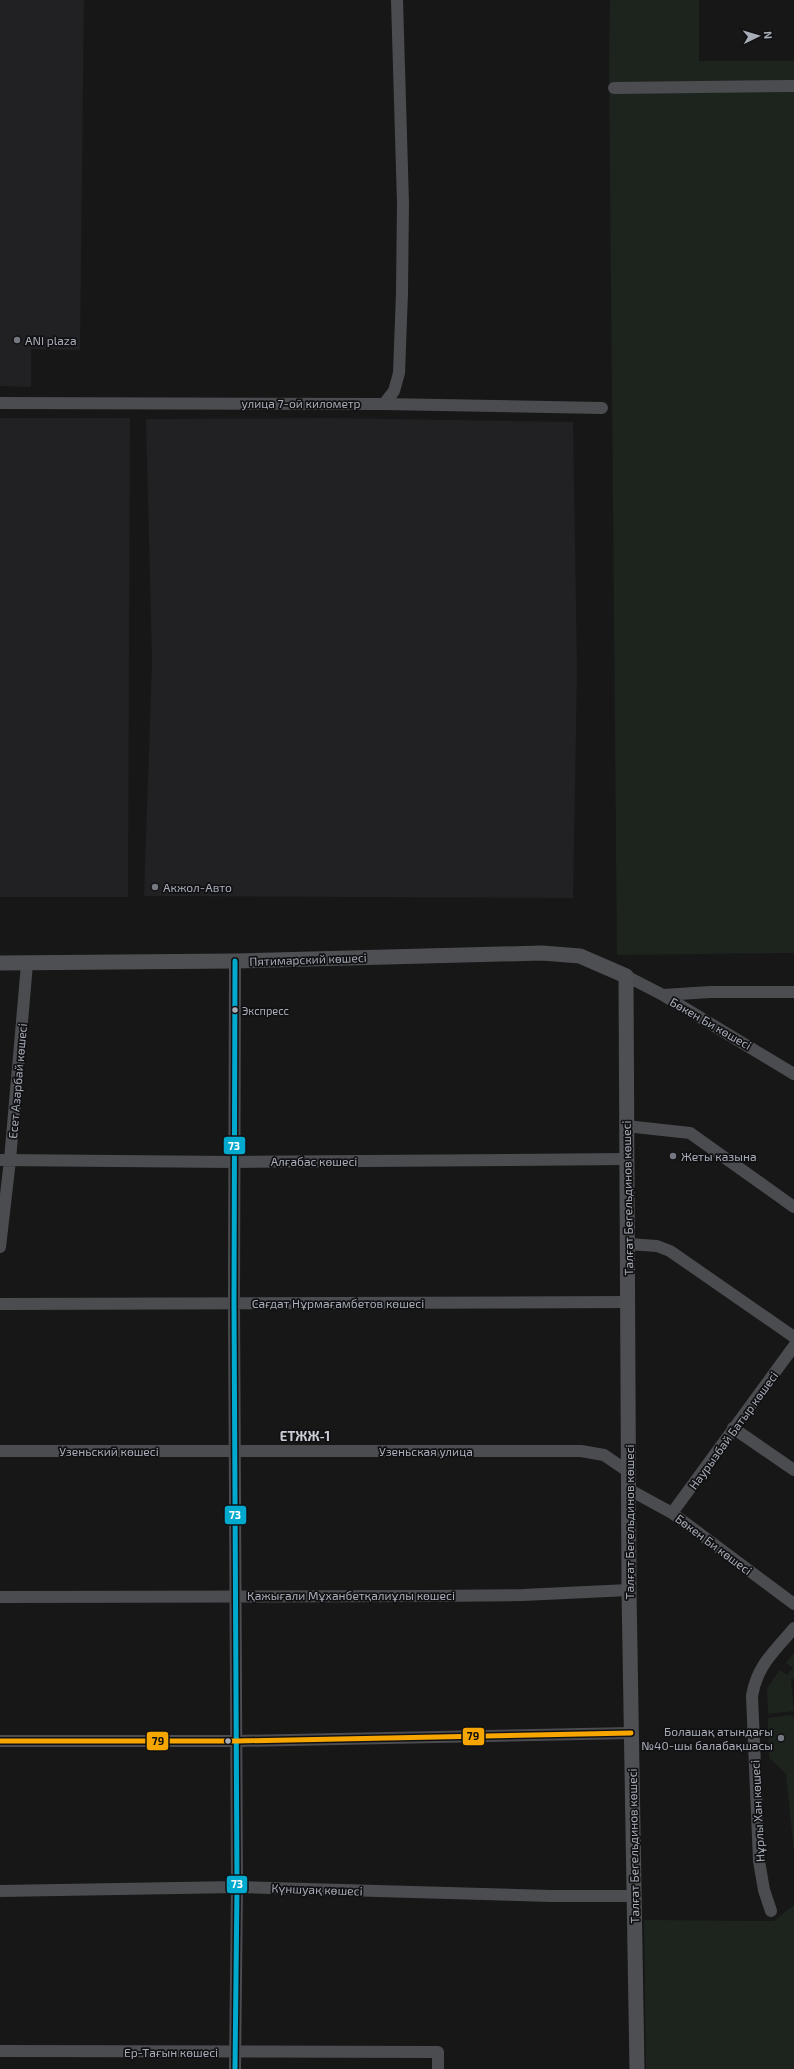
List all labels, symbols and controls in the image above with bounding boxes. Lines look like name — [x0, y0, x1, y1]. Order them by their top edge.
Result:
north arrow — [738, 16, 778, 56]
text: N — [762, 31, 775, 40]
place label: ANI plaza — [25, 333, 77, 347]
marker: ANI plaza — [12, 335, 22, 345]
street label: улица 7-ой километр — [241, 396, 361, 411]
place label: Акжол-Авто — [163, 880, 232, 894]
marker: Акжол-Авто — [150, 882, 160, 892]
street label: Пятимарский көшесі — [249, 950, 367, 968]
street label: Бөкен Би көшесі — [668, 994, 754, 1052]
place label: Экспресс — [242, 1004, 289, 1017]
marker: Экспресс — [230, 1005, 240, 1015]
street label: Есет Азарбай көшесі — [5, 1023, 29, 1139]
street label: Талғат Бегельдинов көшесі — [619, 1120, 635, 1276]
line badge: 73 — [223, 1136, 246, 1155]
text: 73 — [228, 1139, 240, 1152]
place label: Жеты казына — [681, 1149, 757, 1163]
marker: Жеты казына — [668, 1151, 678, 1161]
street label: Алғабас көшесі — [271, 1154, 357, 1168]
street label: Сағдат Нұрмағамбетов көшесі — [252, 1296, 424, 1310]
street label: Наурызбай Батыр көшесі — [686, 1368, 781, 1492]
district label: ЕТЖЖ-1 — [280, 1428, 330, 1444]
street label: Узеньский көшесі — [59, 1444, 159, 1458]
street label: Узеньская улица — [379, 1444, 473, 1459]
street label: Талғат Бегельдинов көшесі — [622, 1444, 636, 1600]
line badge: 73 — [224, 1505, 247, 1525]
text: 73 — [229, 1508, 241, 1521]
street label: Бөкен Би көшесі — [673, 1511, 755, 1577]
street label: Қажығали Мұханбетқалиұлы көшесі — [247, 1588, 455, 1602]
place label: Болашақ атындағы №40-шы балабақшасы — [641, 1724, 773, 1752]
line badge: 79 — [462, 1727, 485, 1746]
text: 79 — [467, 1729, 479, 1742]
line badge: 79 — [146, 1731, 169, 1751]
marker: Болашақ атындағы №40-шы балабақшасы — [776, 1733, 786, 1743]
text: 79 — [152, 1734, 164, 1747]
unlabelled marker — [223, 1736, 233, 1746]
street label: Нұрлы Хан көшесі — [747, 1760, 767, 1862]
street label: Талғат Бегельдинов көшесі — [625, 1768, 641, 1924]
line badge: 73 — [226, 1875, 248, 1894]
text: 73 — [231, 1877, 243, 1890]
street label: Күншуақ көшесі — [271, 1880, 363, 1899]
street label: Ер-Тағын көшесі — [124, 2045, 218, 2059]

